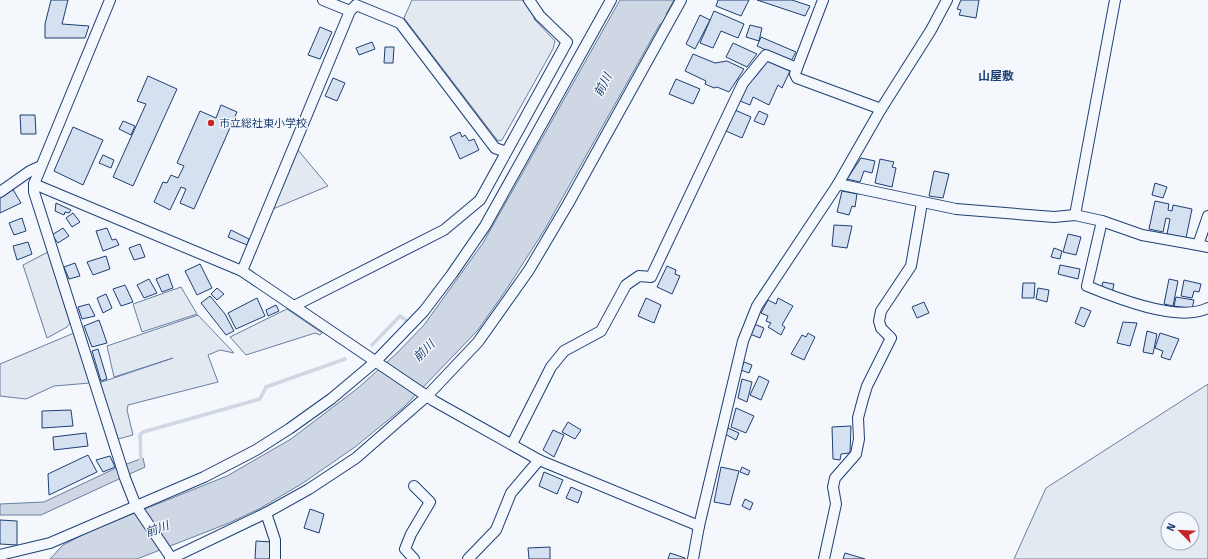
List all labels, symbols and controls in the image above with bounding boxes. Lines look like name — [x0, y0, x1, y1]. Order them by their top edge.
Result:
water label: 前川 — [591, 69, 616, 99]
district label: 山屋敷 — [978, 69, 1014, 83]
place label: 市立総社東小学校 — [219, 117, 307, 130]
marker: 市立総社東小学校 — [206, 118, 216, 128]
water label: 前川 — [411, 336, 439, 364]
north arrow — [1160, 511, 1200, 551]
water label: 前川 — [143, 518, 173, 540]
text: N — [1164, 521, 1179, 533]

